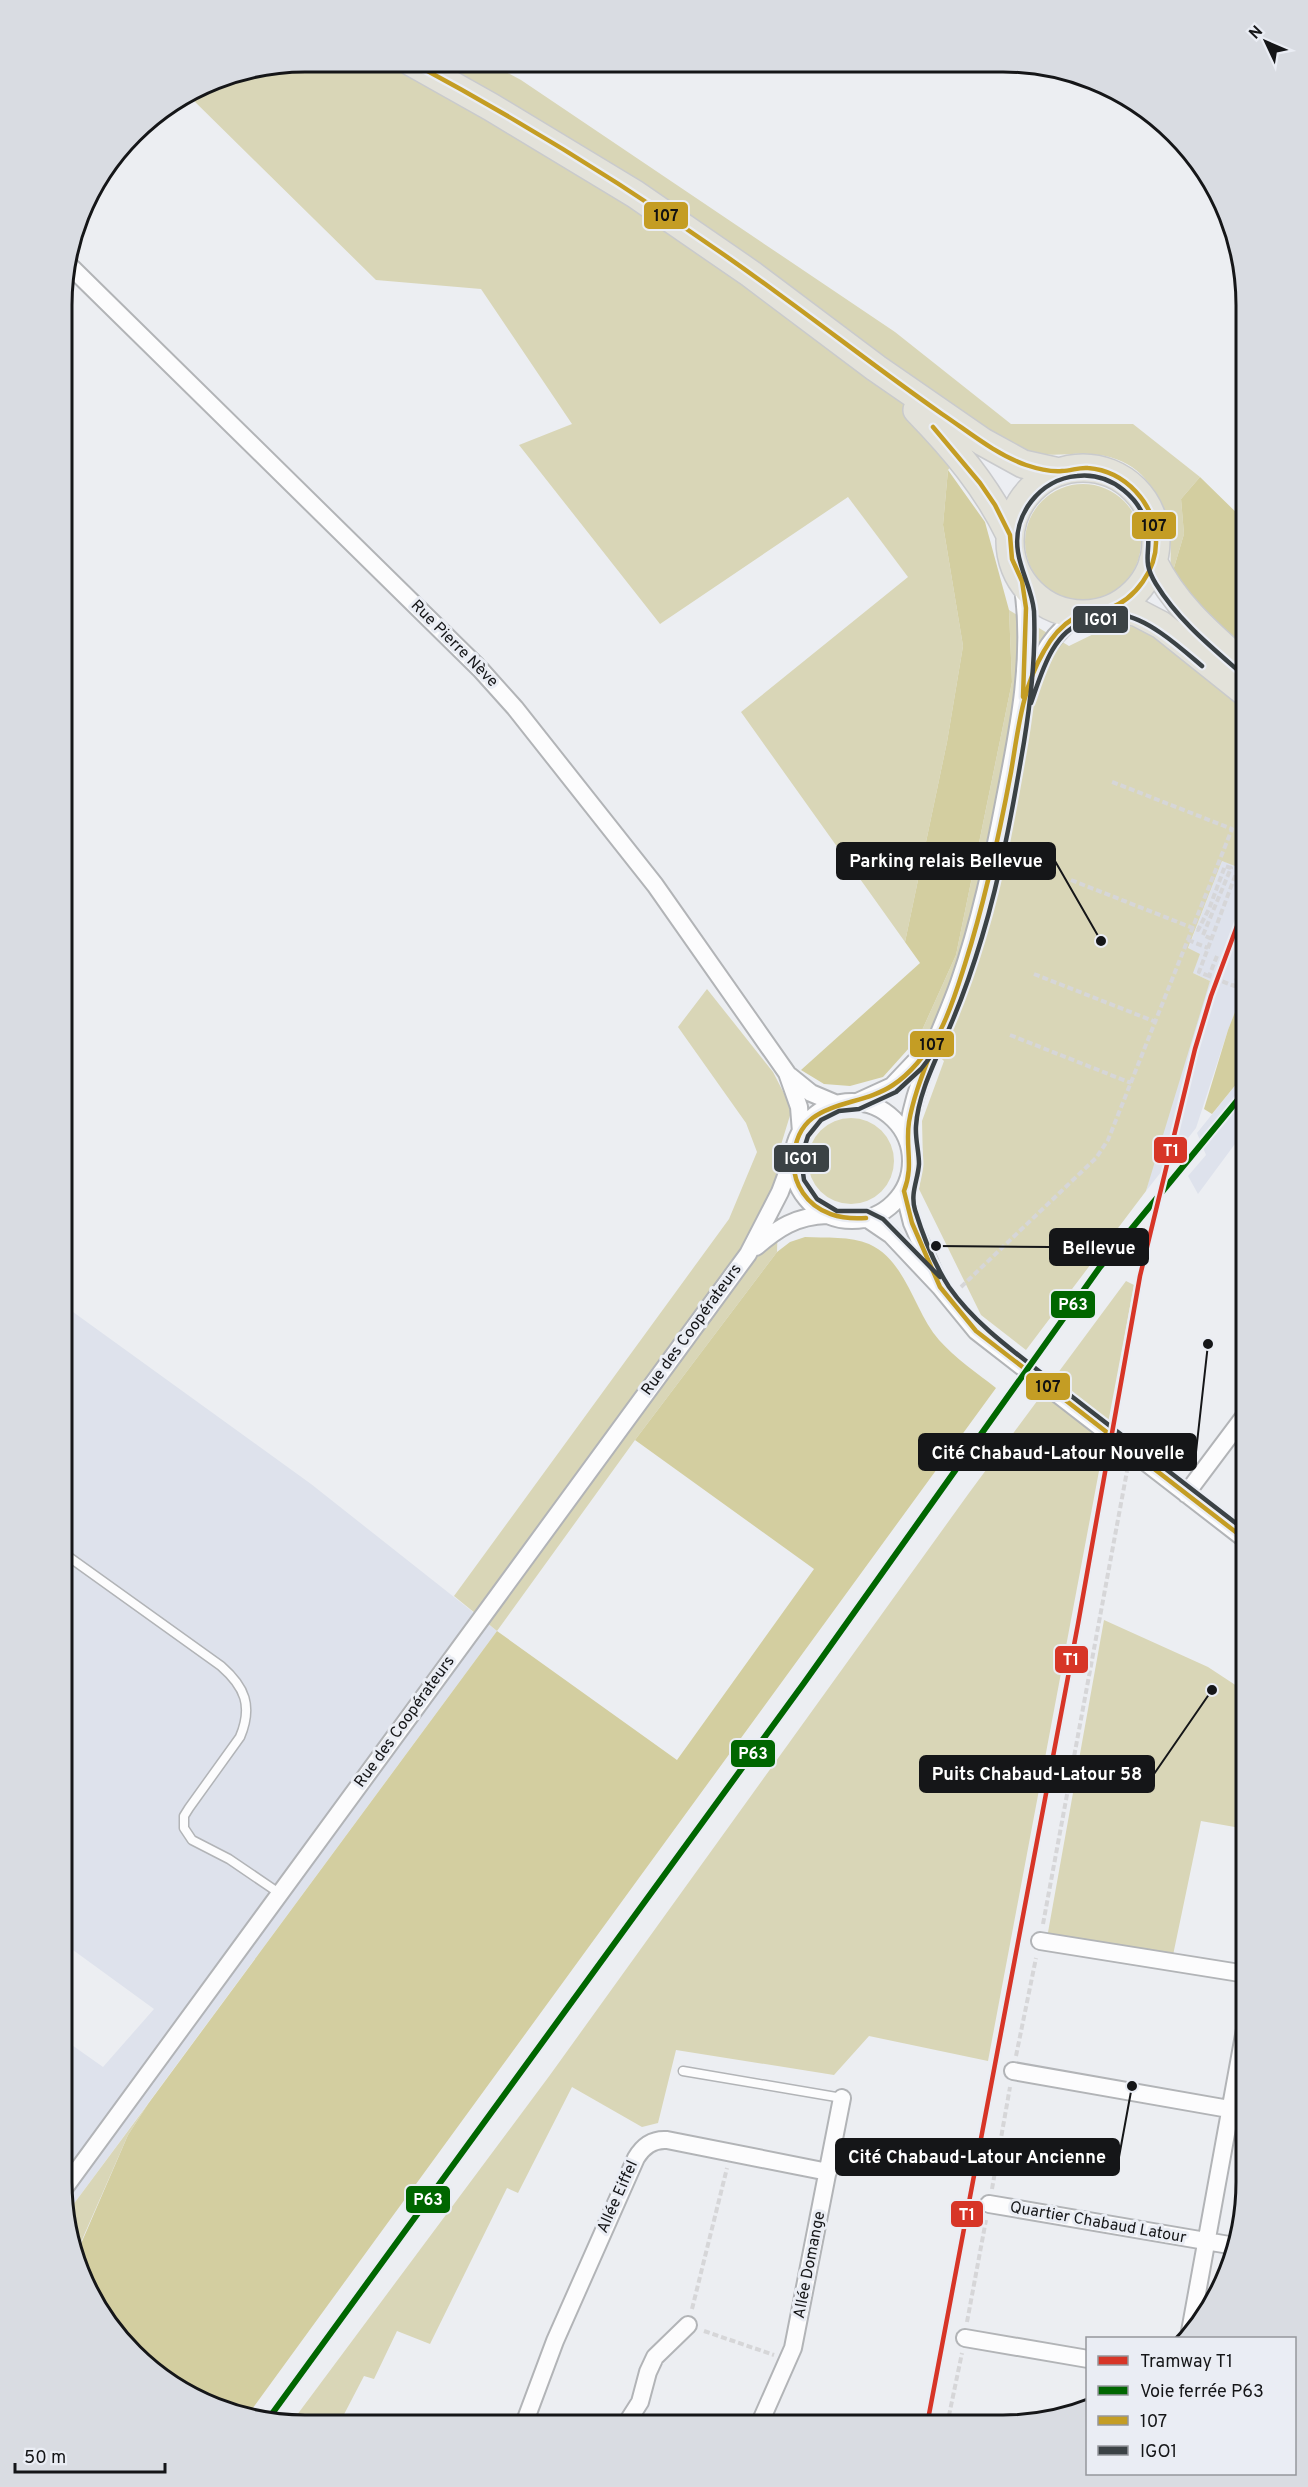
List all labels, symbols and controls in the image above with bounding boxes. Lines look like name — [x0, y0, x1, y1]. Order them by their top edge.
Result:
north arrow — [1236, 12, 1296, 72]
text: N — [1245, 22, 1268, 44]
line badge: 107 — [643, 201, 689, 230]
text: 107 — [653, 207, 679, 227]
line badge: 107 — [1131, 511, 1177, 540]
text: 107 — [1141, 517, 1167, 537]
street label: Rue Pierre Nève — [406, 596, 502, 692]
line badge: IGO1 — [1072, 605, 1129, 634]
text: IGO1 — [1084, 611, 1118, 631]
callout: Parking relais Bellevue — [837, 843, 1055, 879]
text: Parking relais Bellevue — [849, 851, 1043, 874]
line badge: 107 — [909, 1030, 955, 1058]
text: 107 — [919, 1036, 945, 1056]
line badge: T1 — [1153, 1136, 1188, 1164]
text: T1 — [1163, 1142, 1179, 1162]
line badge: IGO1 — [773, 1144, 830, 1173]
text: IGO1 — [784, 1150, 818, 1170]
callout: Bellevue — [1050, 1229, 1148, 1265]
text: Bellevue — [1062, 1238, 1136, 1261]
street label: Rue des Coopérateurs — [637, 1260, 747, 1400]
line badge: P63 — [1050, 1290, 1096, 1319]
text: P63 — [1058, 1296, 1088, 1316]
line badge: 107 — [1025, 1372, 1071, 1401]
text: 107 — [1035, 1378, 1061, 1398]
callout: Cité Chabaud-Latour Nouvelle — [919, 1434, 1196, 1470]
text: Cité Chabaud-Latour Nouvelle — [932, 1443, 1184, 1466]
line badge: T1 — [1054, 1645, 1089, 1674]
text: T1 — [1063, 1651, 1079, 1671]
street label: Rue des Coopérateurs — [350, 1652, 460, 1792]
line badge: P63 — [730, 1739, 776, 1768]
text: P63 — [738, 1745, 768, 1765]
callout: Puits Chabaud-Latour 58 — [920, 1756, 1154, 1792]
text: Puits Chabaud-Latour 58 — [932, 1764, 1142, 1787]
callout: Cité Chabaud-Latour Ancienne — [836, 2139, 1119, 2175]
text: Cité Chabaud-Latour Ancienne — [848, 2147, 1106, 2170]
street label: Allée Eiffel — [593, 2158, 643, 2236]
line badge: P63 — [405, 2185, 451, 2214]
text: P63 — [413, 2191, 443, 2211]
street label: Quartier Chabaud Latour — [1008, 2198, 1188, 2248]
line badge: T1 — [950, 2200, 984, 2228]
text: T1 — [959, 2206, 975, 2226]
street label: Allée Domange — [790, 2210, 830, 2320]
legend — [1086, 2337, 1296, 2475]
text: Tramway T1 — [1140, 2351, 1233, 2374]
text: Voie ferrée P63 — [1140, 2381, 1264, 2404]
text: 107 — [1140, 2411, 1167, 2434]
scale bar — [15, 2436, 165, 2474]
text: IGO1 — [1140, 2441, 1177, 2464]
text: 50 m — [24, 2447, 66, 2470]

